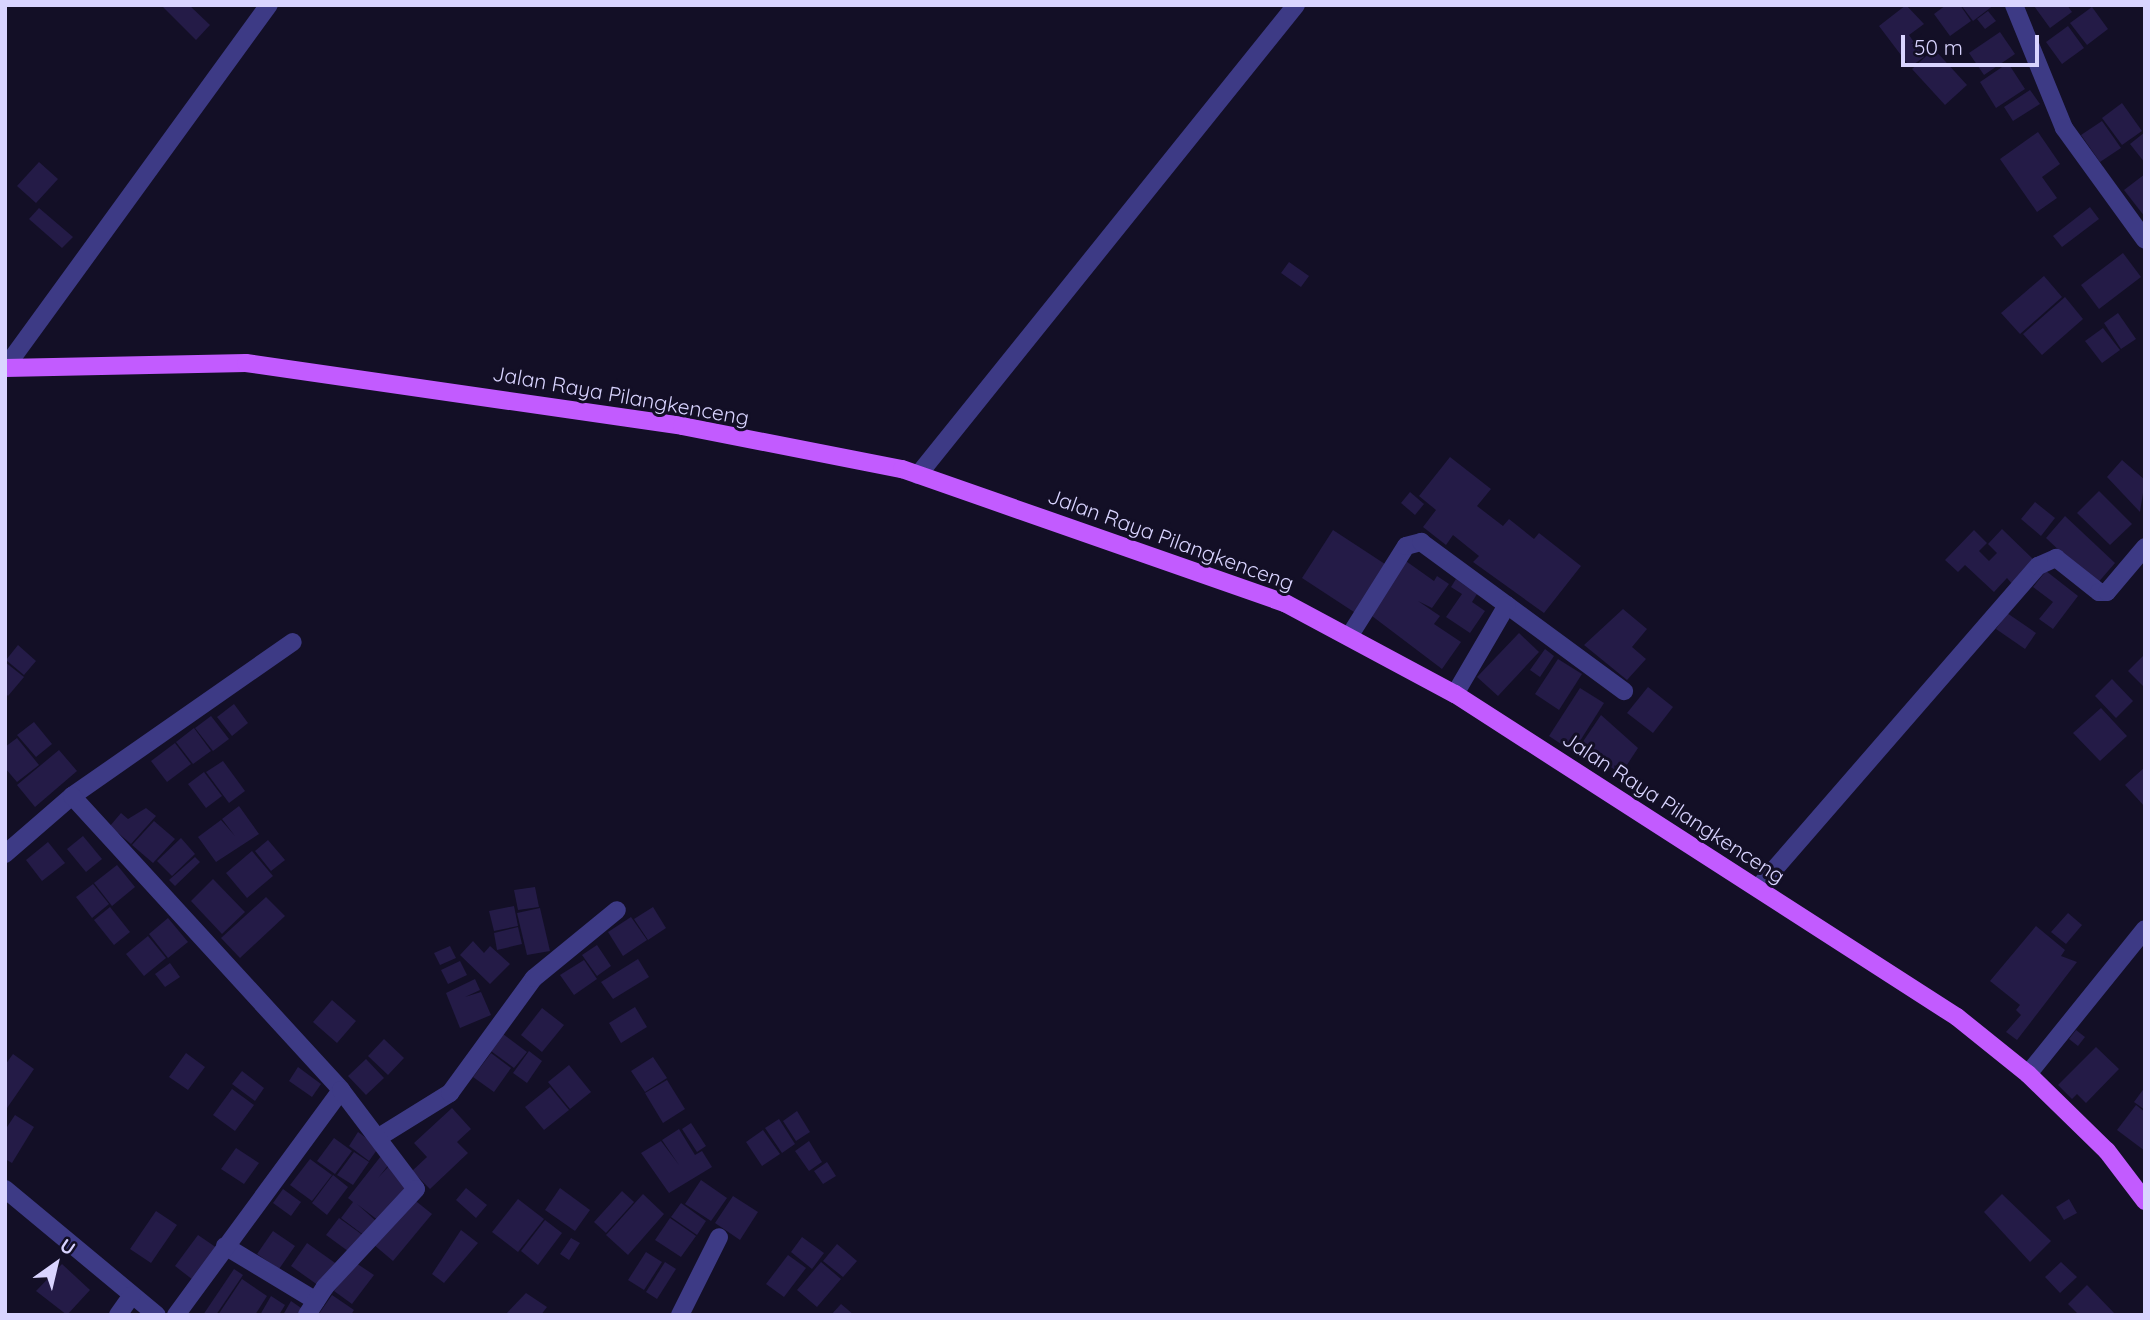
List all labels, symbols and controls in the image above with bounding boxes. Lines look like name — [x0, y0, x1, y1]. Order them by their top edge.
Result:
scale bar — [1905, 21, 2043, 65]
text: 50 m — [1914, 34, 1963, 60]
street label: Jalan Raya Pilangkenceng — [491, 360, 751, 430]
street label: Jalan Raya Pilangkenceng — [1045, 483, 1297, 595]
street label: Jalan Raya Pilangkenceng — [1558, 726, 1790, 888]
north arrow — [21, 1229, 91, 1299]
text: U — [55, 1233, 80, 1260]

